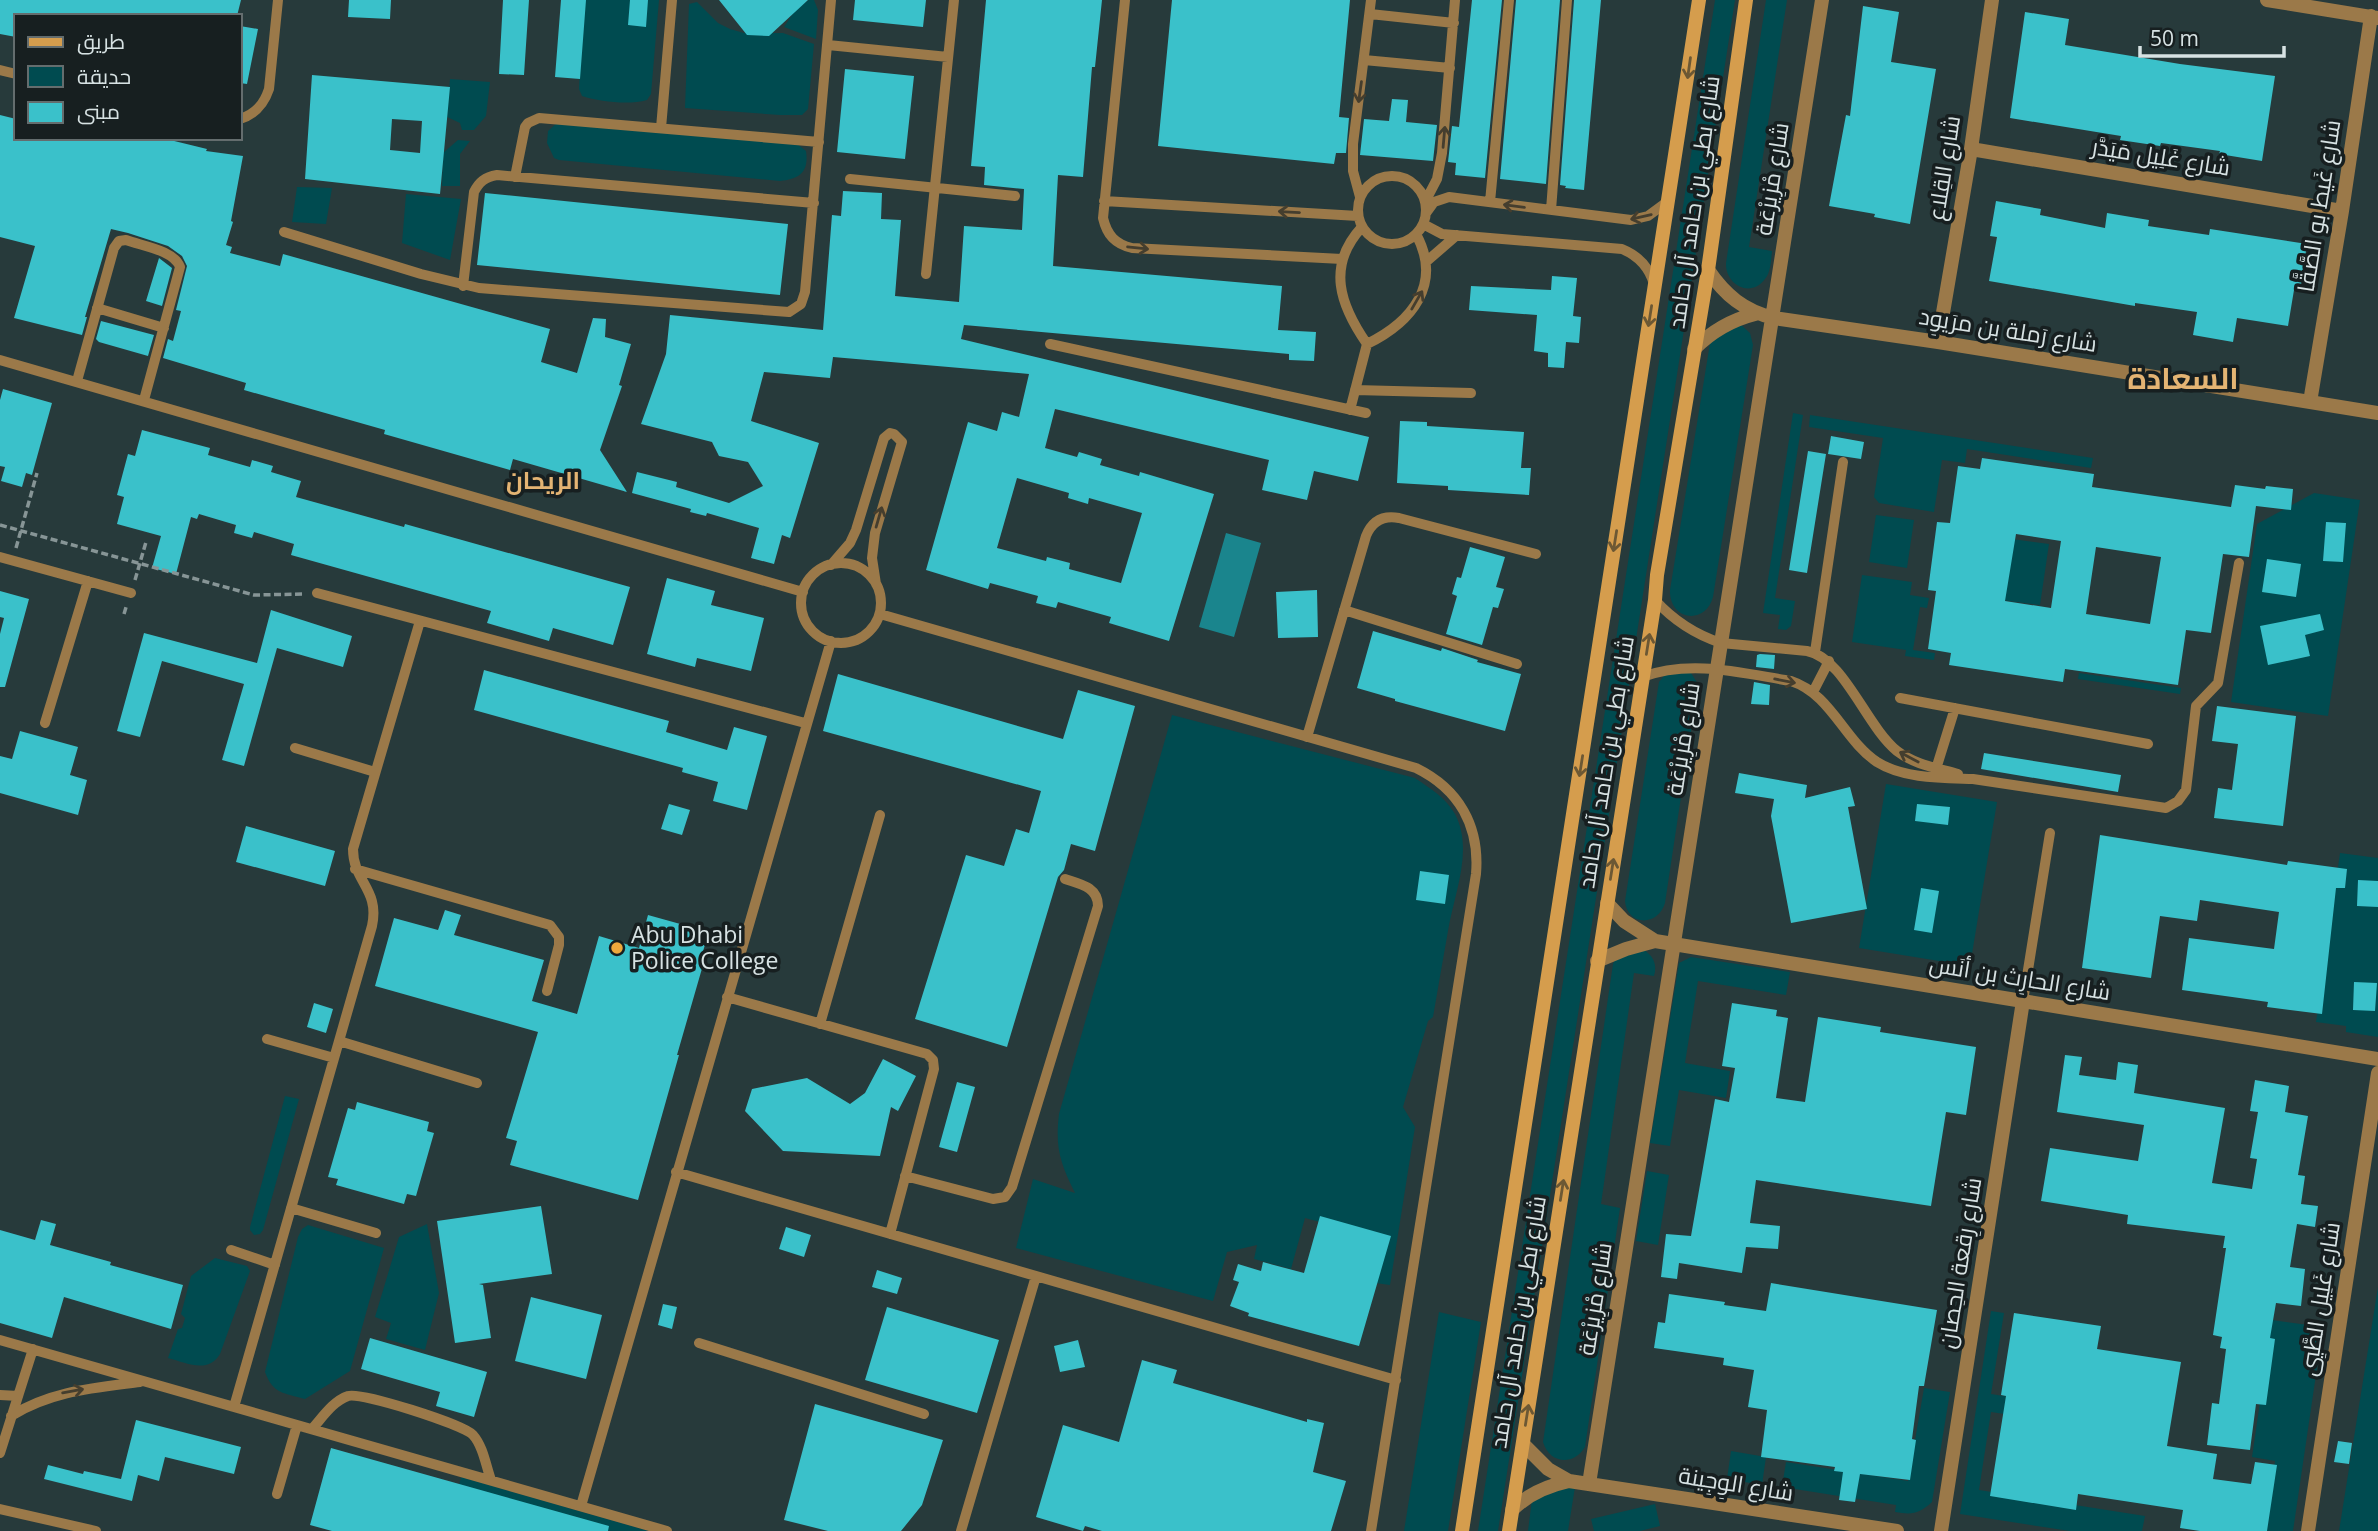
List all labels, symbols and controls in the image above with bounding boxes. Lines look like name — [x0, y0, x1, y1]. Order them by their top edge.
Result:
legend — [14, 14, 242, 140]
scale bar — [2140, 14, 2284, 58]
text: 50 m — [2150, 24, 2199, 52]
text: طريق — [77, 27, 125, 55]
one-way arrow — [1683, 56, 1696, 78]
text: حديقة — [77, 62, 131, 90]
street label: شارع بطي بن حامد آل حامد — [1659, 73, 1730, 331]
one-way arrow — [1353, 80, 1366, 103]
text: مبنى — [77, 97, 120, 125]
street label: شارع القِلاع — [1919, 113, 1968, 223]
street label: شارع غَيط بو الصَّقَّا — [2289, 117, 2348, 295]
street label: شارع مْزِيرْعَة — [1746, 120, 1797, 238]
one-way arrow — [1438, 126, 1451, 149]
street label: شارع غَلِيل مَيَدَّر — [2087, 129, 2233, 184]
one-way arrow — [1504, 199, 1526, 212]
one-way arrow — [1278, 205, 1301, 218]
one-way arrow — [1630, 211, 1652, 224]
one-way arrow — [1126, 242, 1149, 255]
one-way arrow — [1411, 291, 1425, 311]
street label: شارع رَملة بن مرَيوِد — [1917, 299, 2100, 361]
one-way arrow — [1643, 305, 1656, 327]
district label: السعادة — [2127, 357, 2239, 398]
district label: الريحان — [506, 463, 580, 496]
one-way arrow — [874, 506, 887, 528]
one-way arrow — [1609, 529, 1622, 552]
street label: شارع بطي بن حامد آل حامد — [1569, 633, 1644, 891]
one-way arrow — [1642, 633, 1655, 656]
one-way arrow — [1773, 674, 1796, 688]
street label: شارع مْزِيرْعَة — [1657, 680, 1708, 798]
one-way arrow — [1899, 750, 1919, 764]
one-way arrow — [1574, 754, 1587, 777]
one-way arrow — [1606, 858, 1619, 881]
place label: Abu Dhabi Police College — [631, 918, 778, 976]
marker: Abu Dhabi Police College — [609, 940, 625, 956]
street label: شارع الحارِث بن أنَس — [1927, 947, 2113, 1008]
street label: شارع رِقعة الحِصان — [1930, 1175, 1989, 1351]
one-way arrow — [1556, 1179, 1569, 1202]
street label: شارع بطي بن حامد آل حامد — [1481, 1193, 1556, 1451]
street label: شارع غَلِيل الطَّيِي — [2291, 1220, 2348, 1378]
street label: شارع مْزِيرْعَة — [1569, 1240, 1620, 1358]
one-way arrow — [61, 1384, 84, 1397]
one-way arrow — [1521, 1404, 1534, 1427]
street label: شارع الوِجِينة — [1676, 1458, 1796, 1510]

